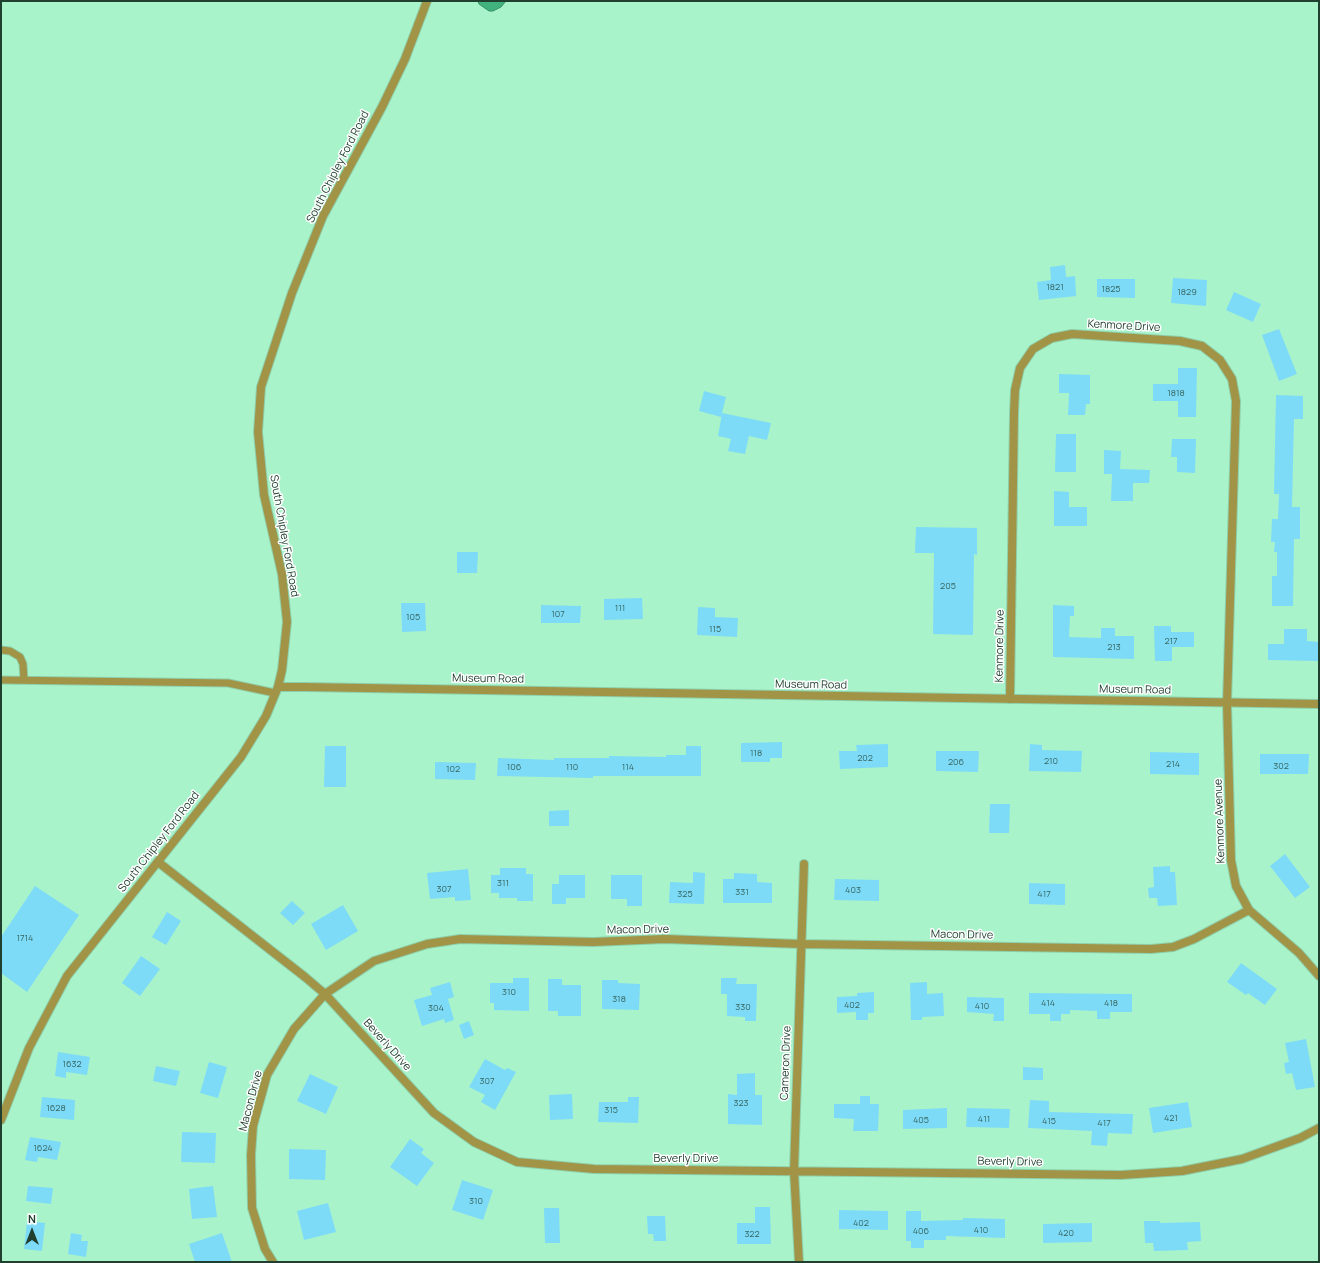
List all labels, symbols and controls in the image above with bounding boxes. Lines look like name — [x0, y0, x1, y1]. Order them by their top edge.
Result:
street label: South Chipley Ford Road — [304, 109, 372, 225]
house number: 1821 — [1046, 282, 1064, 292]
house number: 1825 — [1101, 284, 1121, 294]
house number: 1829 — [1177, 287, 1197, 297]
street label: Kenmore Drive — [1087, 318, 1161, 334]
house number: 1818 — [1167, 388, 1185, 398]
street label: South Chipley Ford Road — [267, 474, 301, 598]
house number: 205 — [940, 581, 956, 591]
house number: 111 — [615, 603, 625, 613]
house number: 107 — [551, 609, 565, 619]
street label: Kenmore Drive — [993, 609, 1007, 683]
house number: 105 — [406, 612, 420, 622]
house number: 115 — [709, 624, 721, 634]
house number: 217 — [1164, 636, 1178, 646]
house number: 213 — [1107, 642, 1121, 652]
street label: Museum Road — [452, 672, 524, 686]
street label: Museum Road — [775, 678, 847, 692]
street label: Museum Road — [1099, 683, 1171, 697]
house number: 118 — [750, 748, 762, 758]
house number: 202 — [857, 753, 873, 763]
house number: 210 — [1044, 756, 1058, 766]
house number: 206 — [948, 757, 964, 767]
house number: 214 — [1166, 759, 1180, 769]
house number: 302 — [1273, 761, 1289, 771]
house number: 106 — [507, 762, 521, 772]
house number: 110 — [566, 762, 578, 772]
house number: 114 — [622, 762, 634, 772]
house number: 102 — [446, 764, 460, 774]
street label: Kenmore Avenue — [1212, 778, 1228, 864]
street label: South Chipley Ford Road — [116, 789, 202, 895]
house number: 311 — [497, 878, 509, 888]
house number: 307 — [437, 884, 451, 894]
house number: 403 — [845, 885, 861, 895]
house number: 331 — [735, 887, 749, 897]
house number: 325 — [677, 889, 693, 899]
house number: 417 — [1037, 889, 1051, 899]
street label: Macon Drive — [607, 923, 669, 937]
street label: Macon Drive — [931, 928, 993, 942]
house number: 1714 — [17, 933, 33, 943]
house number: 310 — [502, 987, 516, 997]
house number: 318 — [612, 994, 626, 1004]
house number: 414 — [1041, 998, 1055, 1008]
house number: 418 — [1104, 998, 1118, 1008]
house number: 402 — [844, 1000, 860, 1010]
house number: 410 — [975, 1001, 989, 1011]
house number: 330 — [735, 1002, 751, 1012]
house number: 304 — [428, 1003, 444, 1013]
street label: Beverly Drive — [360, 1016, 414, 1074]
street label: Cameron Drive — [778, 1026, 794, 1100]
house number: 1632 — [62, 1059, 82, 1069]
street label: Macon Drive — [237, 1069, 265, 1133]
house number: 307 — [480, 1076, 494, 1086]
house number: 323 — [733, 1098, 749, 1108]
house number: 1628 — [46, 1103, 66, 1113]
house number: 315 — [604, 1105, 618, 1115]
house number: 421 — [1164, 1113, 1178, 1123]
house number: 411 — [978, 1114, 990, 1124]
house number: 405 — [913, 1115, 929, 1125]
house number: 415 — [1042, 1116, 1056, 1126]
house number: 417 — [1097, 1118, 1111, 1128]
house number: 1624 — [33, 1143, 53, 1153]
street label: Beverly Drive — [653, 1152, 719, 1166]
street label: Beverly Drive — [977, 1155, 1043, 1169]
house number: 310 — [469, 1196, 483, 1206]
north arrow — [12, 1211, 52, 1251]
text: N — [28, 1211, 36, 1226]
house number: 402 — [853, 1218, 869, 1228]
house number: 410 — [974, 1225, 988, 1235]
house number: 406 — [913, 1226, 929, 1236]
house number: 420 — [1058, 1228, 1074, 1238]
house number: 322 — [744, 1229, 760, 1239]

